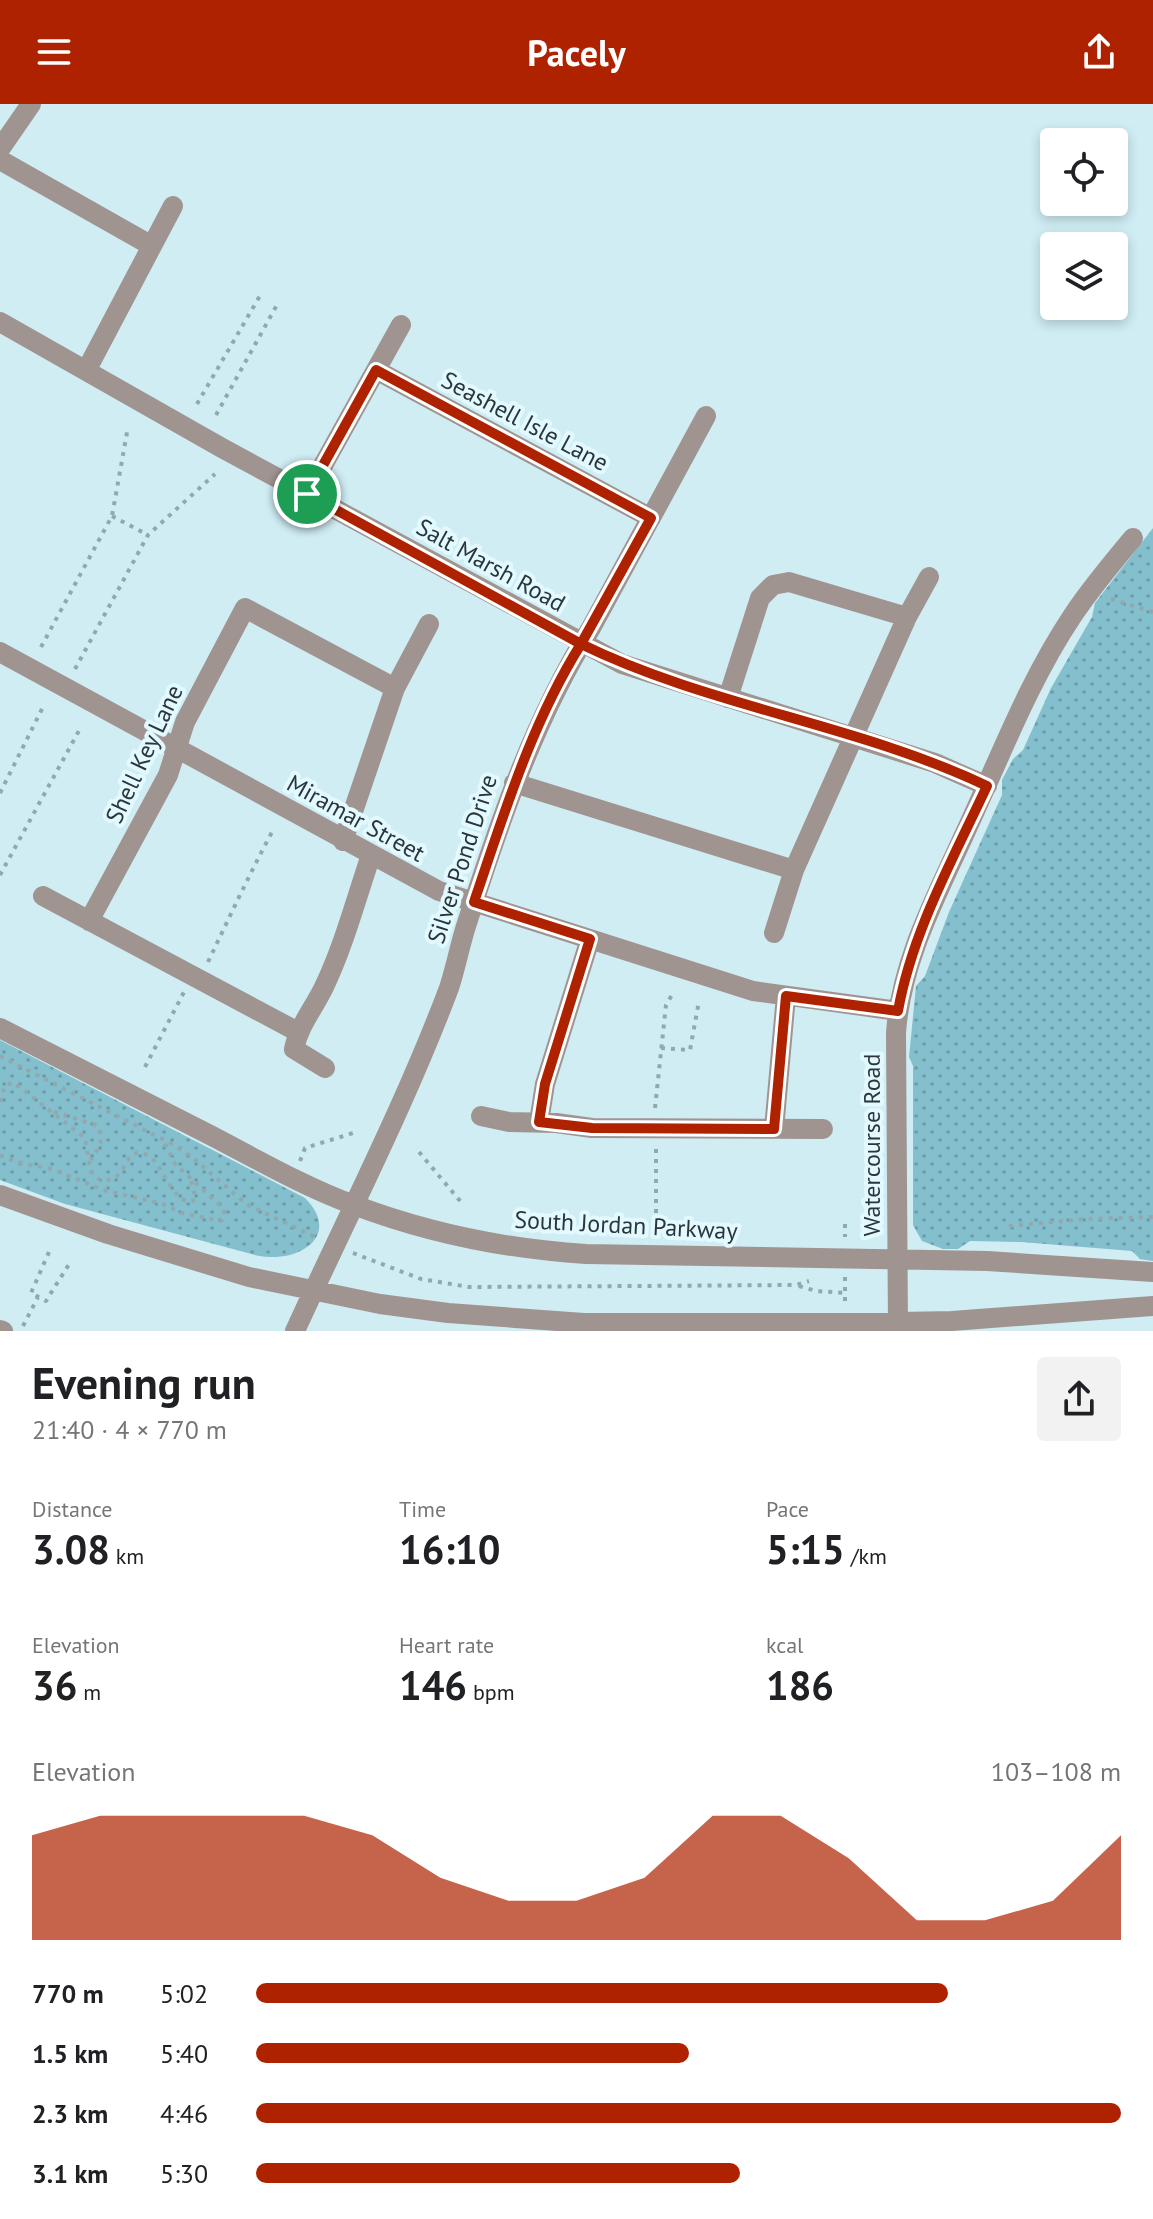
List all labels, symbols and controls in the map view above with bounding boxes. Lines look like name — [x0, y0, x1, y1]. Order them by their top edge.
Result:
text: Pacely — [527, 29, 626, 76]
icon: menu — [32, 30, 76, 74]
icon: share — [1077, 30, 1121, 74]
map controls — [1040, 128, 1128, 320]
button: locate — [1040, 128, 1128, 216]
button: layers — [1040, 232, 1128, 320]
street label: Seashell Isle Lane — [436, 364, 614, 478]
pin — [273, 460, 341, 528]
icon: arrive — [285, 472, 329, 516]
street label: Salt Marsh Road — [411, 511, 571, 619]
street label: Shell Key Lane — [98, 680, 190, 828]
street label: Miramar Street — [282, 767, 430, 869]
street label: Silver Pond Drive — [420, 771, 504, 947]
street label: Watercourse Road — [856, 1054, 887, 1236]
street label: South Jordan Parkway — [514, 1204, 738, 1246]
text: Evening run — [32, 1354, 256, 1411]
button: share — [1037, 1357, 1121, 1441]
text: 21:40 · 4 × 770 m — [32, 1413, 227, 1446]
text: Distance — [32, 1495, 113, 1523]
text: Time — [399, 1495, 446, 1523]
text: Pace — [766, 1495, 809, 1523]
text: 3.08 — [32, 1523, 110, 1575]
text: 16:10 — [399, 1523, 500, 1575]
text: 5:15 — [766, 1523, 845, 1575]
text: km — [110, 1542, 144, 1570]
text: /km — [845, 1542, 887, 1570]
text: Elevation — [32, 1631, 120, 1659]
text: Heart rate — [399, 1631, 494, 1659]
text: kcal — [766, 1631, 804, 1659]
text: 36 — [32, 1659, 77, 1711]
text: 146 — [399, 1659, 467, 1711]
text: 186 — [766, 1659, 834, 1711]
text: m — [77, 1678, 101, 1706]
text: bpm — [467, 1678, 515, 1706]
text: Elevation — [32, 1755, 136, 1788]
text: 103–108 m — [991, 1755, 1121, 1788]
text: 770 m — [32, 1977, 104, 2010]
text: 5:02 — [160, 1977, 208, 2010]
text: 1.5 km — [32, 2037, 108, 2070]
text: 5:40 — [160, 2037, 208, 2070]
text: 2.3 km — [32, 2097, 108, 2130]
text: 4:46 — [160, 2097, 208, 2130]
text: 3.1 km — [32, 2157, 108, 2190]
text: 5:30 — [160, 2157, 208, 2190]

